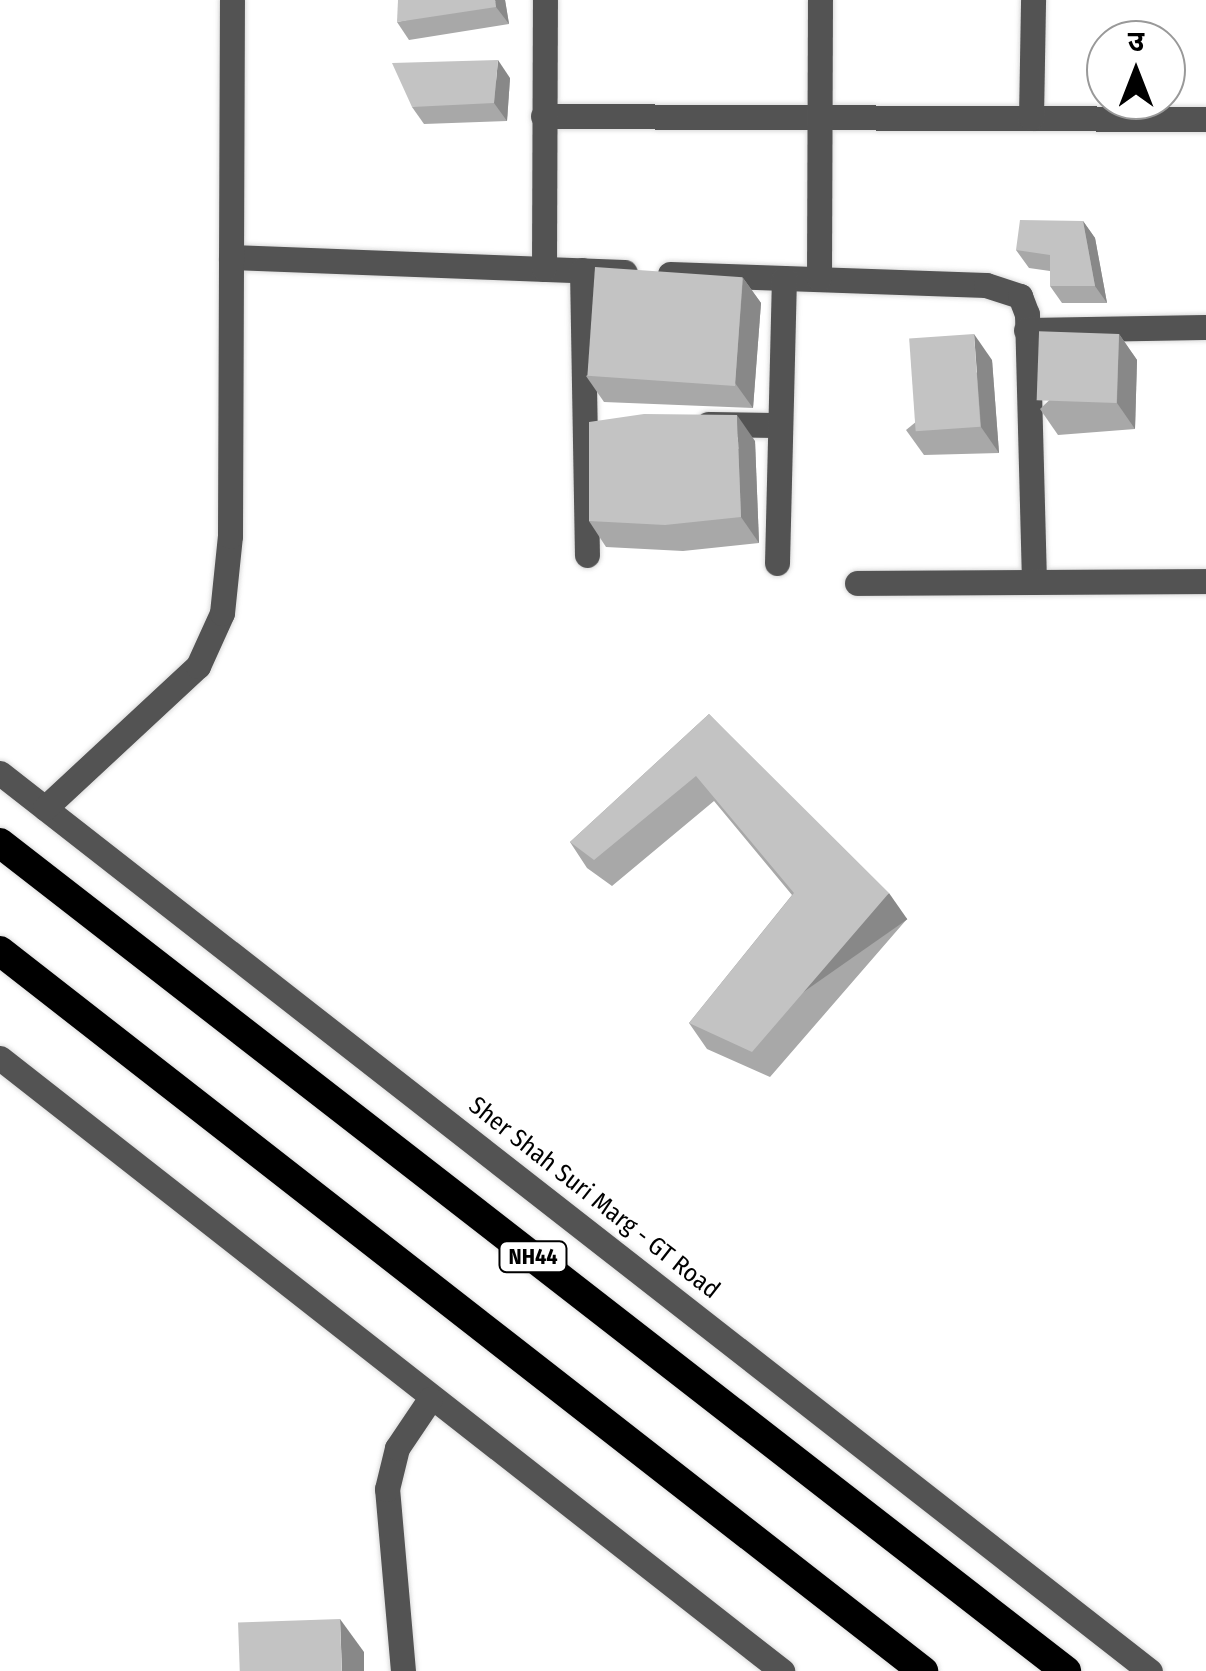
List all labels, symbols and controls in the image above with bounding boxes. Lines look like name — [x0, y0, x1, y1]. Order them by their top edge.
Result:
north arrow — [1086, 20, 1186, 120]
text: उ — [1128, 25, 1144, 58]
street label: Sher Shah Suri Marg - GT Road — [463, 1091, 725, 1305]
road number: NH44 — [498, 1240, 568, 1274]

